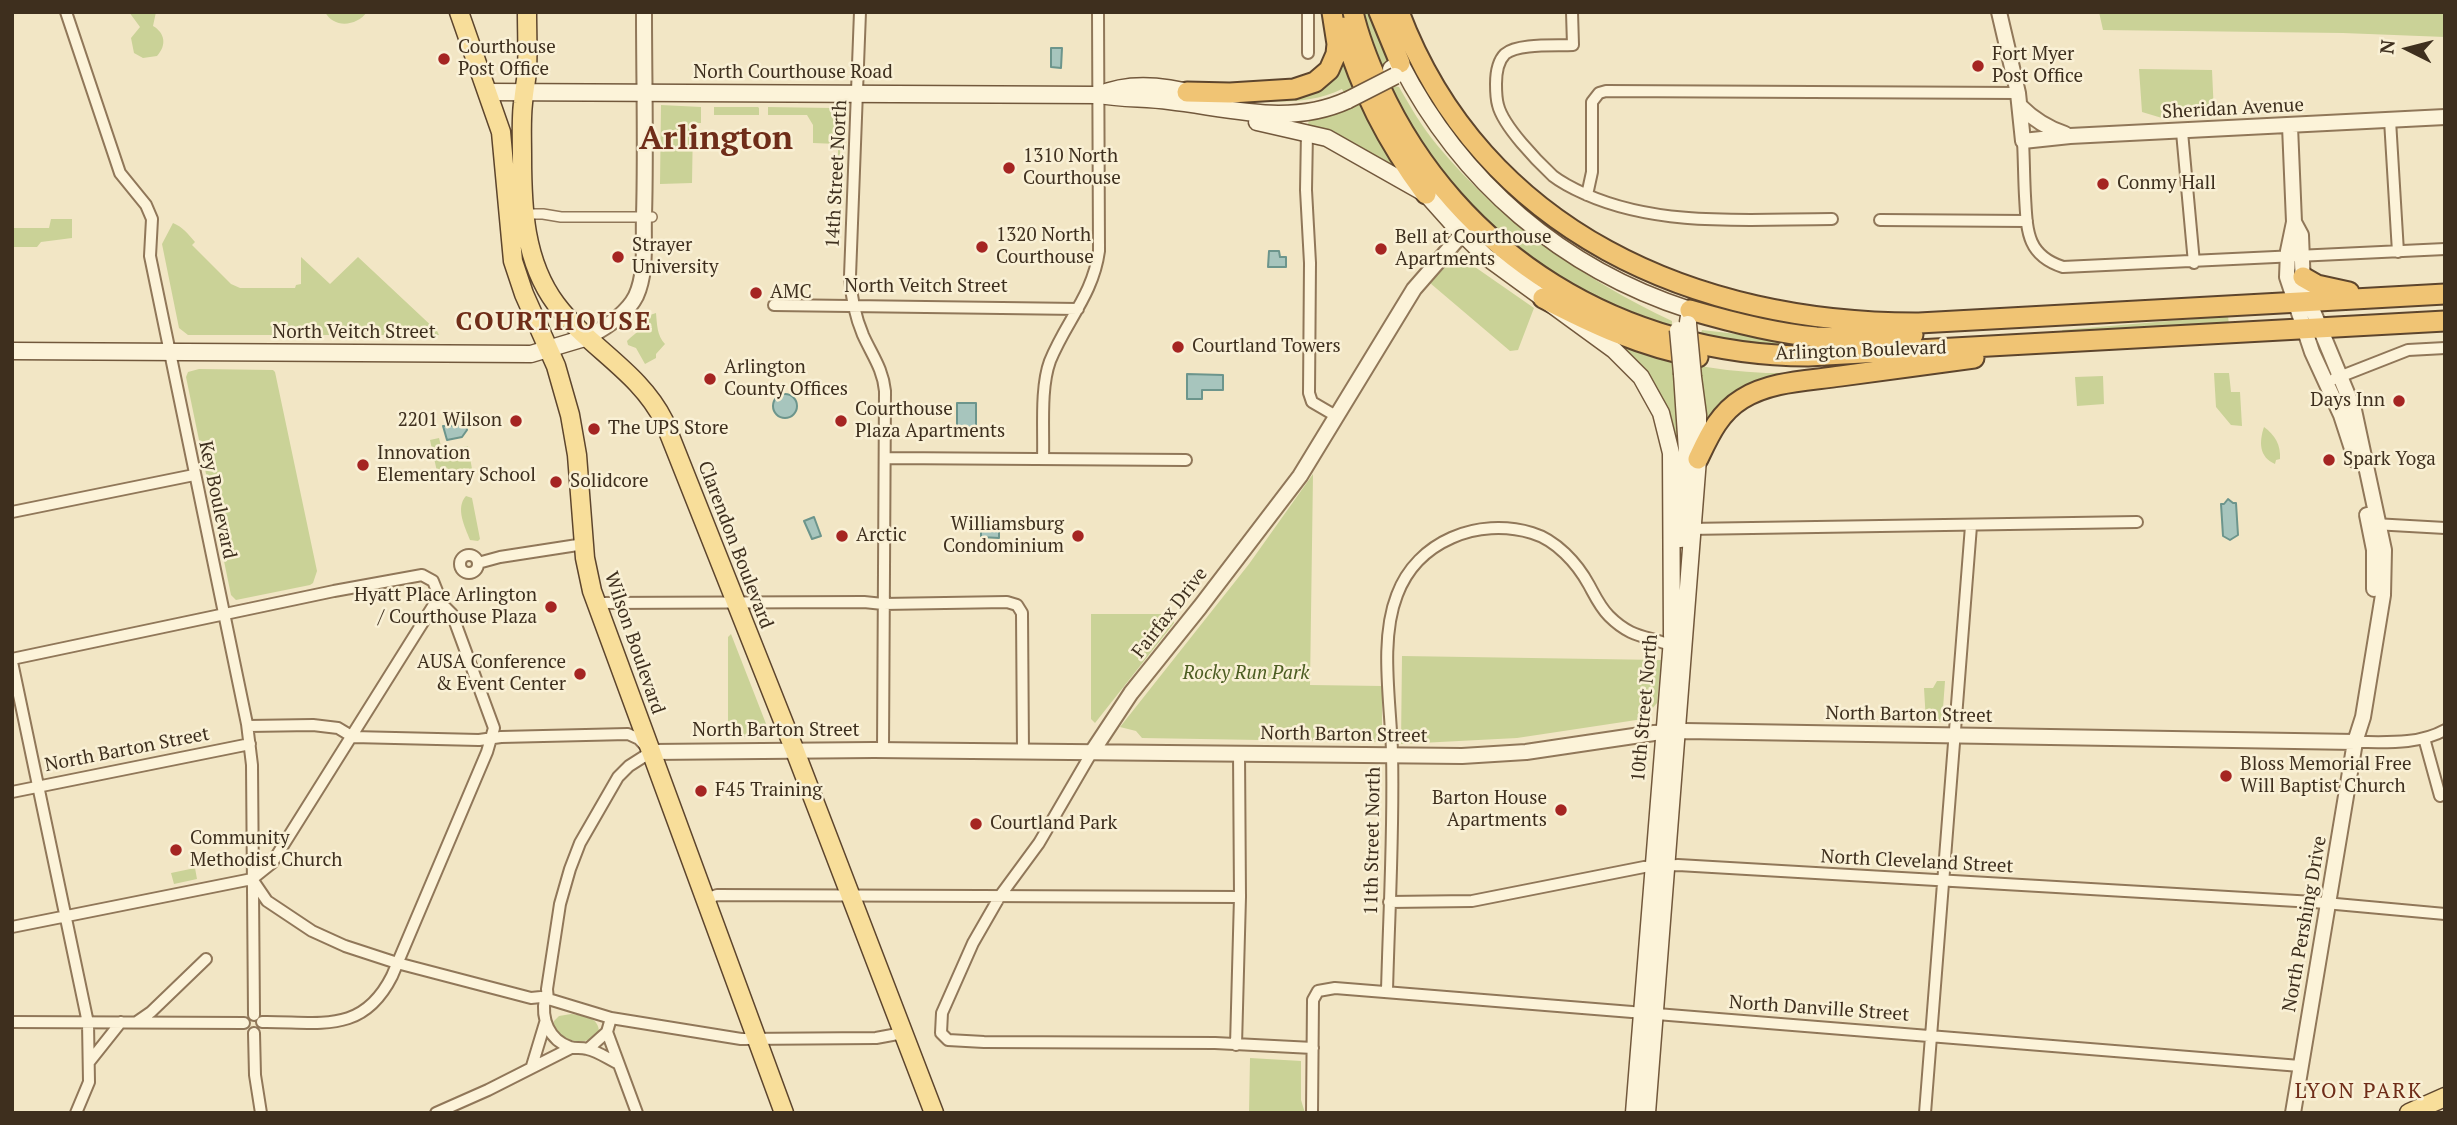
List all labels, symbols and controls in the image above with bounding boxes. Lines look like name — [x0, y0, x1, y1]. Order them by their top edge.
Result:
north arrow — [2373, 14, 2443, 84]
place label: Courthouse Post Office — [458, 37, 556, 81]
text: N — [2373, 38, 2400, 55]
place label: Fort Myer Post Office — [1992, 44, 2083, 88]
marker: Courthouse Post Office — [436, 51, 452, 67]
marker: Fort Myer Post Office — [1970, 58, 1986, 74]
street label: North Courthouse Road — [693, 62, 893, 84]
street label: Sheridan Avenue — [2161, 94, 2305, 124]
street label: 14th Street North — [822, 99, 852, 249]
district label: Arlington — [639, 120, 793, 160]
place label: 1310 North Courthouse — [1023, 146, 1121, 190]
marker: 1310 North Courthouse — [1001, 160, 1017, 176]
place label: Conmy Hall — [2117, 173, 2216, 195]
marker: Conmy Hall — [2095, 176, 2111, 192]
place label: 1320 North Courthouse — [996, 225, 1094, 269]
place label: Bell at Courthouse Apartments — [1395, 227, 1551, 271]
place label: Strayer University — [632, 235, 718, 279]
marker: 1320 North Courthouse — [974, 239, 990, 255]
marker: Bell at Courthouse Apartments — [1373, 241, 1389, 257]
marker: Strayer University — [610, 249, 626, 265]
street label: North Veitch Street — [844, 276, 1008, 298]
place label: AMC — [770, 282, 812, 304]
marker: AMC — [748, 285, 764, 301]
district label: COURTHOUSE — [457, 307, 651, 339]
street label: North Veitch Street — [272, 322, 436, 344]
place label: Courtland Towers — [1192, 336, 1341, 358]
street label: Arlington Boulevard — [1775, 337, 1947, 365]
marker: Courtland Towers — [1170, 339, 1186, 355]
place label: Arlington County Offices — [724, 357, 848, 401]
marker: Arlington County Offices — [702, 371, 718, 387]
place label: Days Inn — [2310, 390, 2385, 412]
marker: Days Inn — [2391, 393, 2407, 409]
place label: Courthouse Plaza Apartments — [855, 399, 1005, 443]
place label: 2201 Wilson — [398, 410, 502, 432]
marker: 2201 Wilson — [508, 413, 524, 429]
marker: Courthouse Plaza Apartments — [833, 413, 849, 429]
place label: The UPS Store — [608, 418, 729, 440]
marker: The UPS Store — [586, 421, 602, 437]
street label: Key Boulevard — [193, 439, 241, 561]
place label: Innovation Elementary School — [377, 443, 536, 487]
place label: Spark Yoga — [2343, 449, 2436, 471]
marker: Spark Yoga — [2321, 452, 2337, 468]
marker: Innovation Elementary School — [355, 457, 371, 473]
street label: Clarendon Boulevard — [693, 458, 777, 632]
place label: Solidcore — [570, 471, 649, 493]
marker: Solidcore — [548, 474, 564, 490]
place label: Williamsburg Condominium — [943, 514, 1064, 558]
place label: Arctic — [856, 525, 907, 547]
marker: Arctic — [834, 528, 850, 544]
marker: Williamsburg Condominium — [1070, 528, 1086, 544]
street label: Fairfax Drive — [1128, 563, 1212, 663]
street label: Wilson Boulevard — [599, 569, 669, 717]
place label: Hyatt Place Arlington / Courthouse Plaza — [354, 585, 537, 629]
marker: Hyatt Place Arlington / Courthouse Plaza — [543, 599, 559, 615]
street label: 10th Street North — [1627, 633, 1663, 783]
place label: AUSA Conference & Event Center — [417, 652, 566, 696]
park label: Rocky Run Park — [1183, 663, 1309, 685]
marker: AUSA Conference & Event Center — [572, 666, 588, 682]
street label: North Barton Street — [1825, 702, 1993, 728]
street label: North Barton Street — [692, 720, 860, 742]
street label: North Barton Street — [1260, 722, 1428, 748]
street label: North Barton Street — [43, 723, 211, 777]
place label: Bloss Memorial Free Will Baptist Church — [2240, 754, 2412, 798]
street label: 11th Street North — [1360, 767, 1386, 915]
marker: Bloss Memorial Free Will Baptist Church — [2218, 768, 2234, 784]
place label: F45 Training — [715, 780, 822, 802]
marker: F45 Training — [693, 783, 709, 799]
place label: Barton House Apartments — [1432, 788, 1547, 832]
marker: Barton House Apartments — [1553, 802, 1569, 818]
place label: Courtland Park — [990, 813, 1117, 835]
marker: Courtland Park — [968, 816, 984, 832]
place label: Community Methodist Church — [190, 828, 342, 872]
street label: North Pershing Drive — [2278, 834, 2332, 1014]
marker: Community Methodist Church — [168, 842, 184, 858]
street label: North Cleveland Street — [1820, 846, 2014, 878]
street label: North Danville Street — [1728, 991, 1910, 1027]
district label: LYON PARK — [2296, 1079, 2422, 1105]

